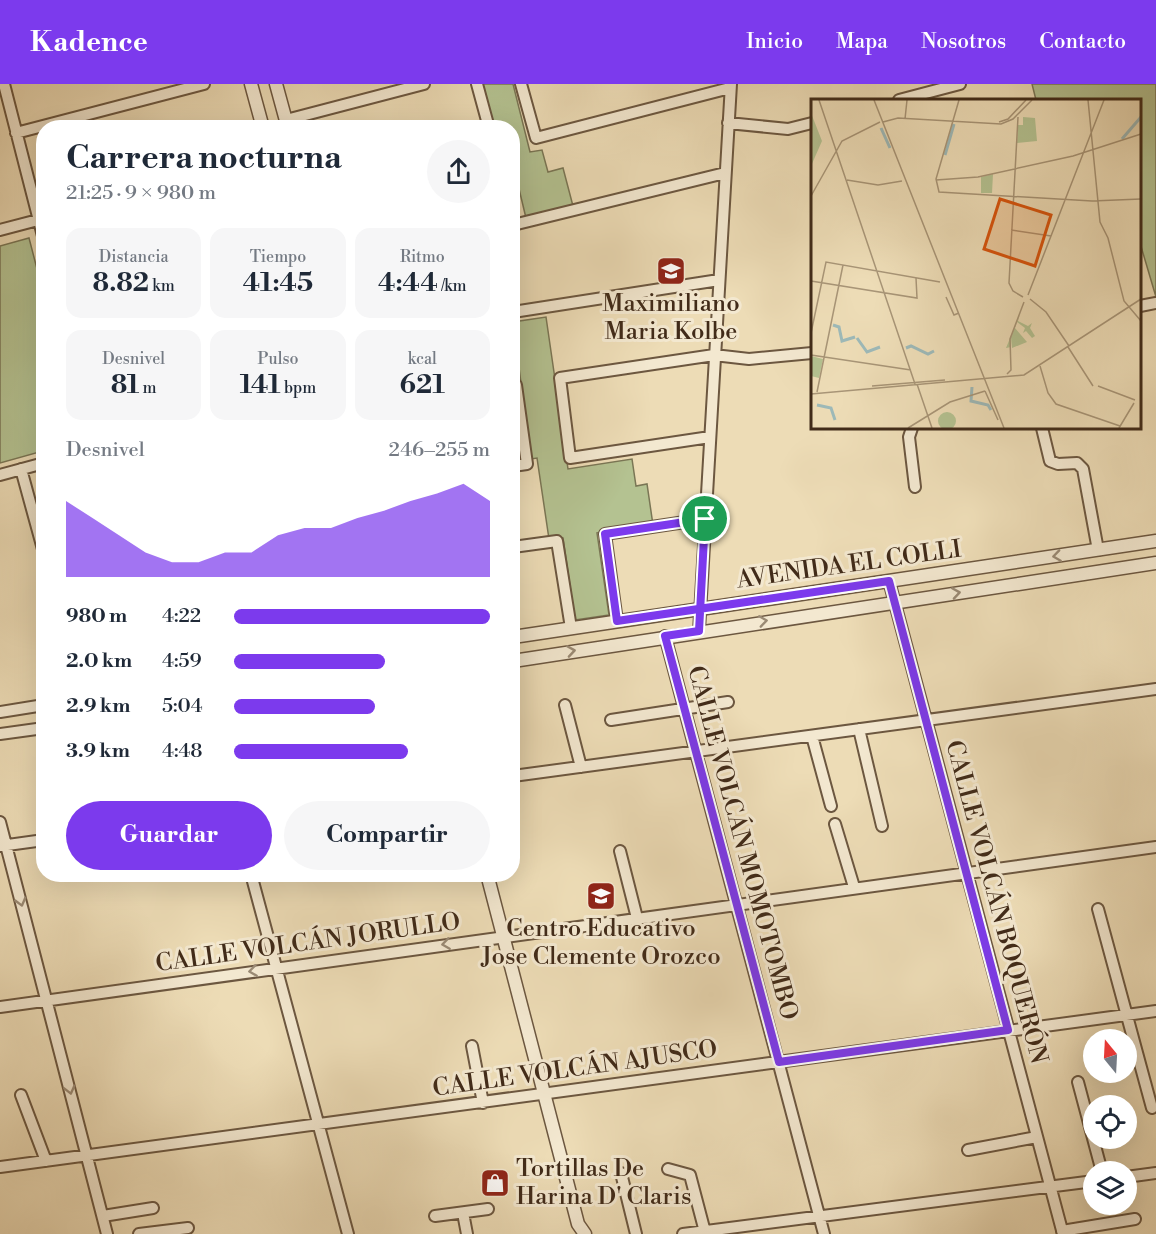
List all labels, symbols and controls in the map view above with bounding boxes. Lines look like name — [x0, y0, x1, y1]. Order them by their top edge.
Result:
text: Kadence — [30, 25, 148, 60]
text: Inicio — [746, 29, 803, 55]
text: Mapa — [836, 29, 888, 55]
text: Nosotros — [921, 29, 1006, 55]
text: Contacto — [1039, 29, 1126, 55]
inset map — [811, 99, 1141, 429]
text: Carrera nocturna — [66, 138, 342, 179]
button: share — [427, 140, 490, 203]
text: 21:25 · 9 × 980 m — [66, 181, 216, 206]
text: Distancia — [99, 247, 169, 267]
text: Tiempo — [250, 247, 306, 267]
text: Ritmo — [400, 247, 445, 267]
school or university icon: Maximiliano Maria Kolbe — [655, 255, 687, 287]
text: 8.82 — [93, 267, 149, 299]
text: 41:45 — [243, 267, 313, 299]
text: 4:44 — [378, 267, 438, 299]
text: km — [149, 276, 175, 296]
text: /km — [438, 276, 467, 296]
place label: Maximiliano Maria Kolbe — [602, 289, 740, 347]
text: Desnivel — [102, 349, 165, 369]
text: Pulso — [258, 349, 298, 369]
text: kcal — [408, 349, 437, 369]
text: 81 — [111, 369, 139, 401]
text: 141 — [240, 369, 281, 401]
text: 621 — [400, 369, 445, 401]
text: m — [139, 378, 157, 398]
text: bpm — [281, 378, 316, 398]
text: Desnivel — [66, 438, 145, 463]
text: 246–255 m — [389, 438, 490, 463]
pin — [679, 493, 730, 544]
icon: arrive — [688, 502, 721, 535]
street label: AVENIDA EL COLLI — [734, 534, 963, 596]
one-way arrow — [1052, 549, 1061, 561]
one-way arrow — [952, 587, 961, 599]
text: 980 m — [66, 604, 127, 629]
text: 4:22 — [162, 604, 201, 629]
one-way arrow — [759, 616, 768, 628]
one-way arrow — [566, 646, 575, 658]
text: 2.0 km — [66, 649, 132, 674]
text: 4:59 — [162, 649, 202, 674]
street label: CALLE VOLCÁN MOMOTOMBO — [680, 662, 805, 1023]
text: 2.9 km — [66, 694, 130, 719]
text: 5:04 — [162, 694, 203, 719]
street label: CALLE VOLCÁN BOQUERÓN — [938, 736, 1056, 1067]
text: 3.9 km — [66, 739, 130, 764]
text: 4:48 — [162, 739, 203, 764]
button: Guardar — [66, 801, 272, 870]
button: Compartir — [284, 801, 490, 870]
school or university icon: Centro Educativo Jose Clemente Orozco — [585, 880, 617, 912]
one-way arrow — [13, 896, 26, 906]
street label: CALLE VOLCÁN JORULLO — [154, 906, 462, 979]
place label: Centro Educativo Jose Clemente Orozco — [480, 914, 721, 972]
one-way arrow — [441, 938, 451, 950]
one-way arrow — [248, 965, 257, 977]
north arrow — [1083, 1029, 1137, 1083]
map controls — [1083, 1029, 1137, 1215]
street label: CALLE VOLCÁN AJUSCO — [431, 1033, 719, 1104]
one-way arrow — [62, 1085, 75, 1095]
button: locate — [1083, 1095, 1137, 1149]
place label: Tortillas De Harina D' Claris — [516, 1154, 692, 1212]
button: layers — [1083, 1161, 1137, 1215]
shop icon: Tortillas De Harina D' Claris — [479, 1167, 511, 1199]

